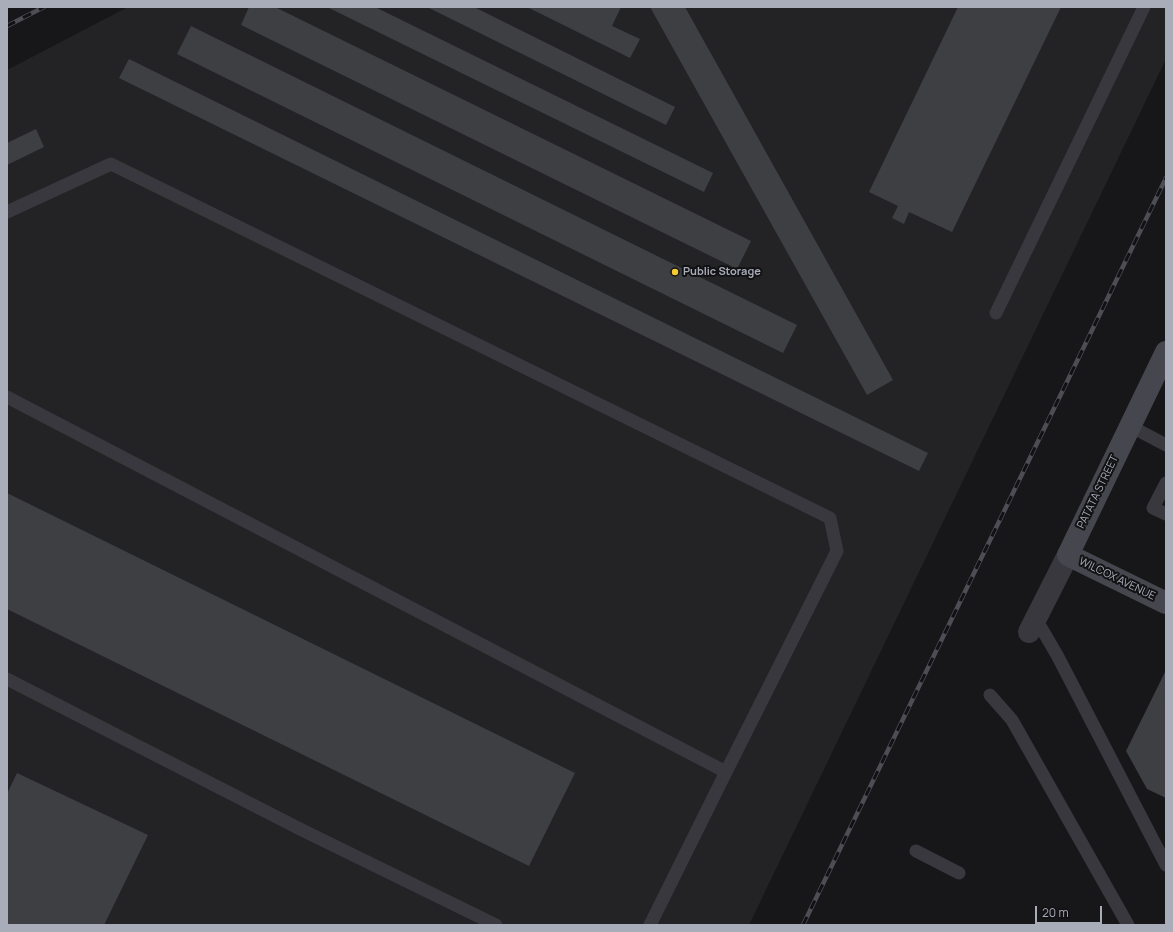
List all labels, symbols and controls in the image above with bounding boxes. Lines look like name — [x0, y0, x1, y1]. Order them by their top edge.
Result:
place label: Public Storage — [683, 265, 761, 279]
marker: Public Storage — [670, 267, 680, 277]
street label: PATATA STREET — [1075, 453, 1121, 531]
street label: WILCOX AVENUE — [1077, 555, 1157, 603]
scale bar — [1037, 898, 1104, 924]
text: 20 m — [1042, 904, 1069, 921]

